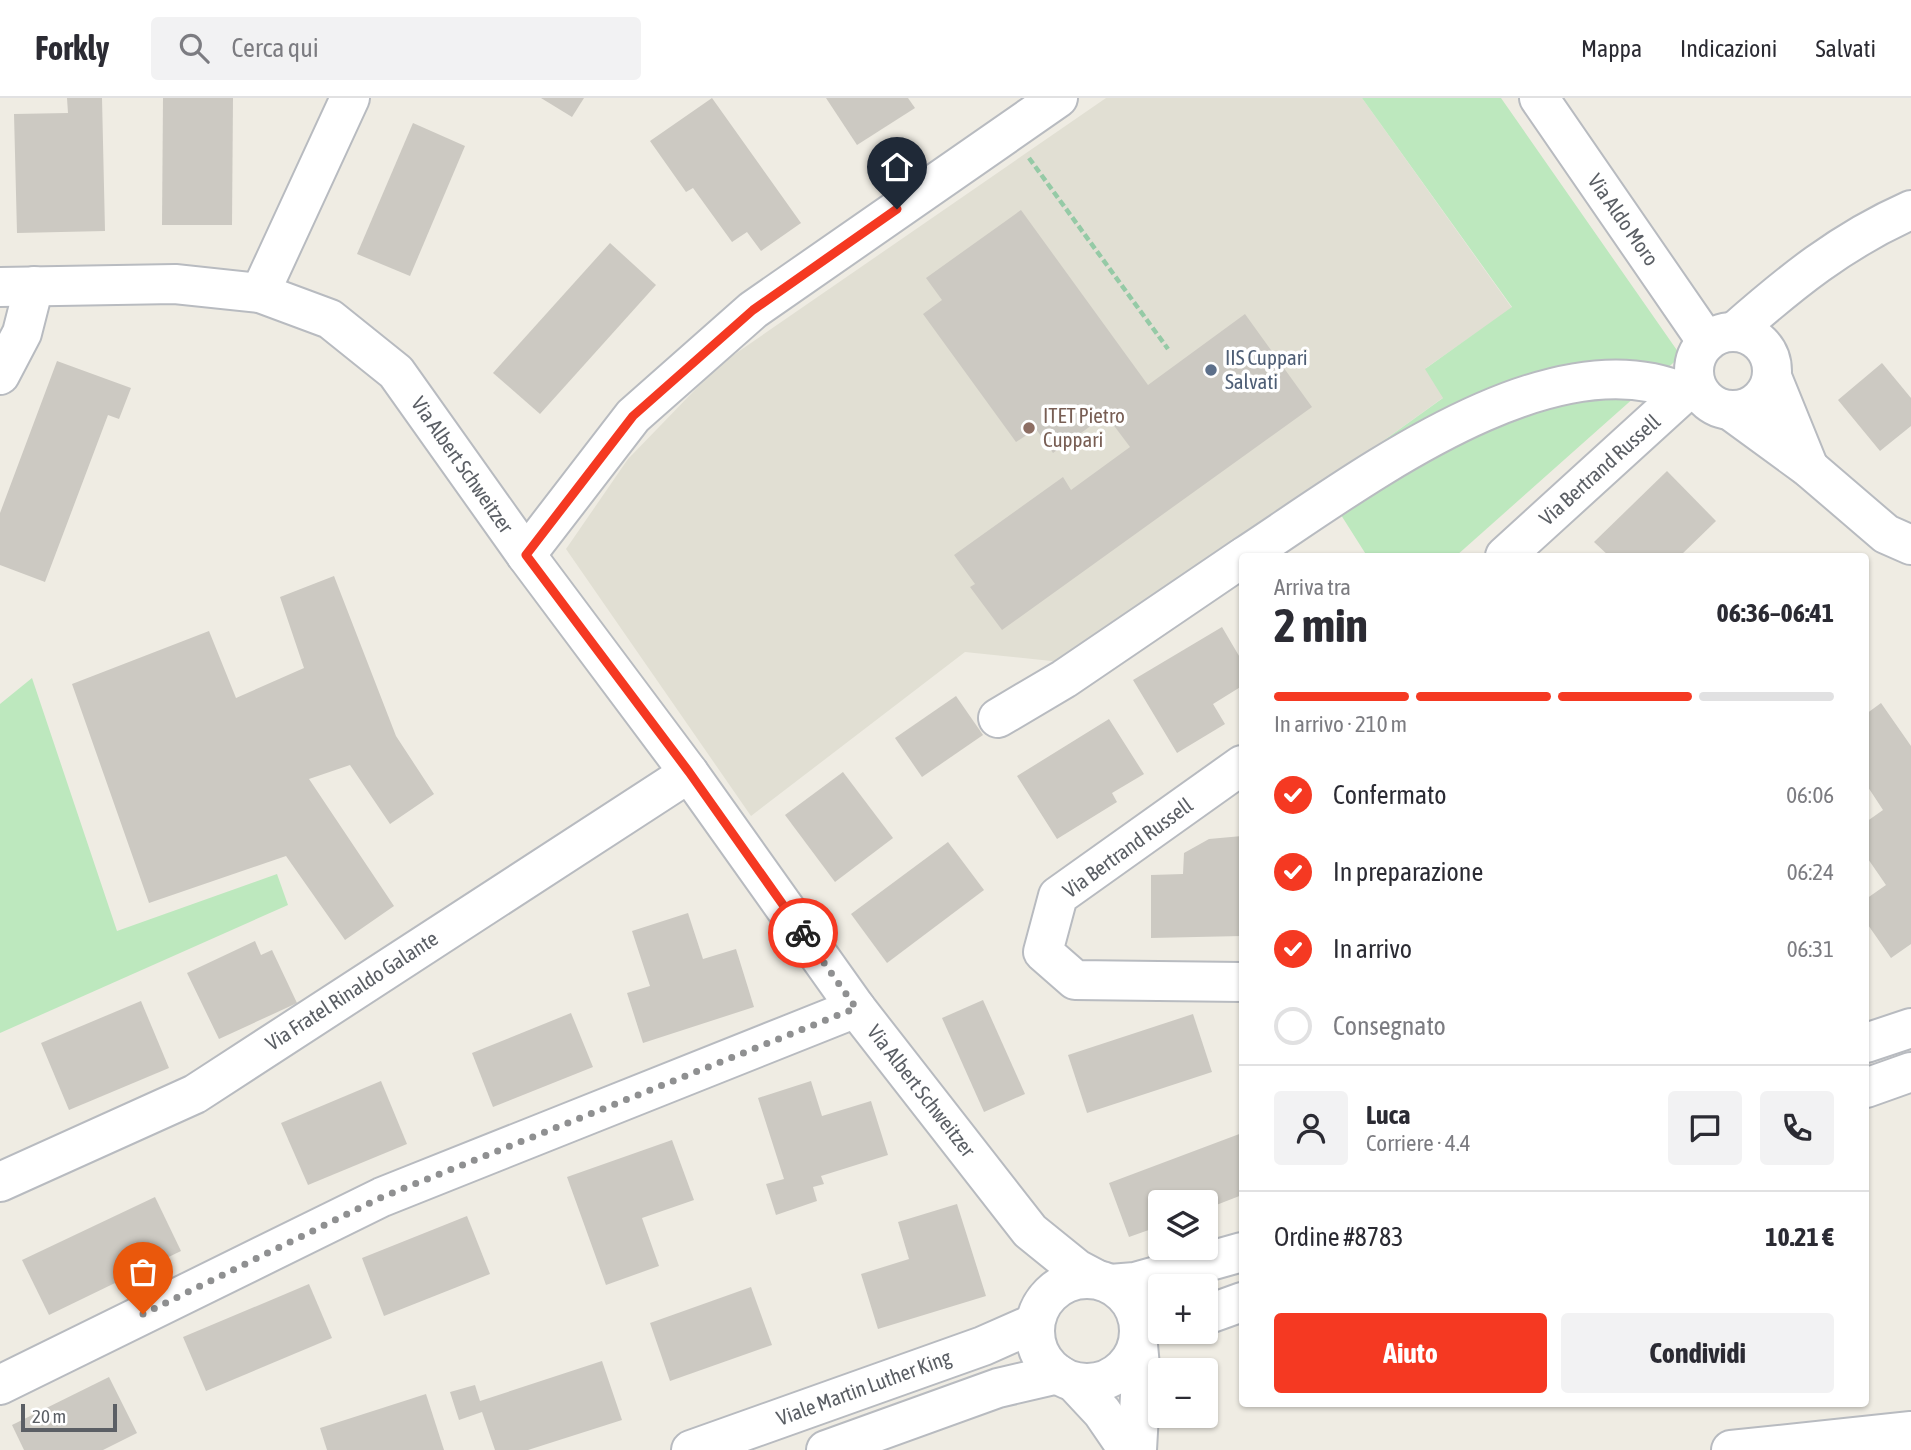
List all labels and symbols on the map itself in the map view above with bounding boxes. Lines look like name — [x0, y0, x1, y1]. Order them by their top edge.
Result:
pin — [867, 137, 927, 209]
street label: Via Aldo Moro — [1584, 169, 1664, 270]
place label: IIS Cuppari Salvati — [1225, 345, 1308, 393]
marker: IIS Cuppari Salvati — [1203, 362, 1219, 378]
street label: Via Albert Schweitzer — [407, 392, 519, 538]
place label: ITET Pietro Cuppari — [1043, 403, 1125, 451]
street label: Via Bertrand Russell — [1534, 409, 1665, 530]
marker: ITET Pietro Cuppari — [1021, 420, 1037, 436]
street label: Via Bertrand Russell — [1058, 792, 1197, 902]
courier — [768, 898, 838, 968]
street label: Via Fratel Rinaldo Galante — [261, 926, 442, 1055]
street label: Via Albert Schweitzer — [863, 1020, 981, 1162]
pin — [113, 1242, 173, 1314]
street label: Viale Martin Luther King — [773, 1344, 954, 1430]
scale bar — [21, 1401, 117, 1433]

